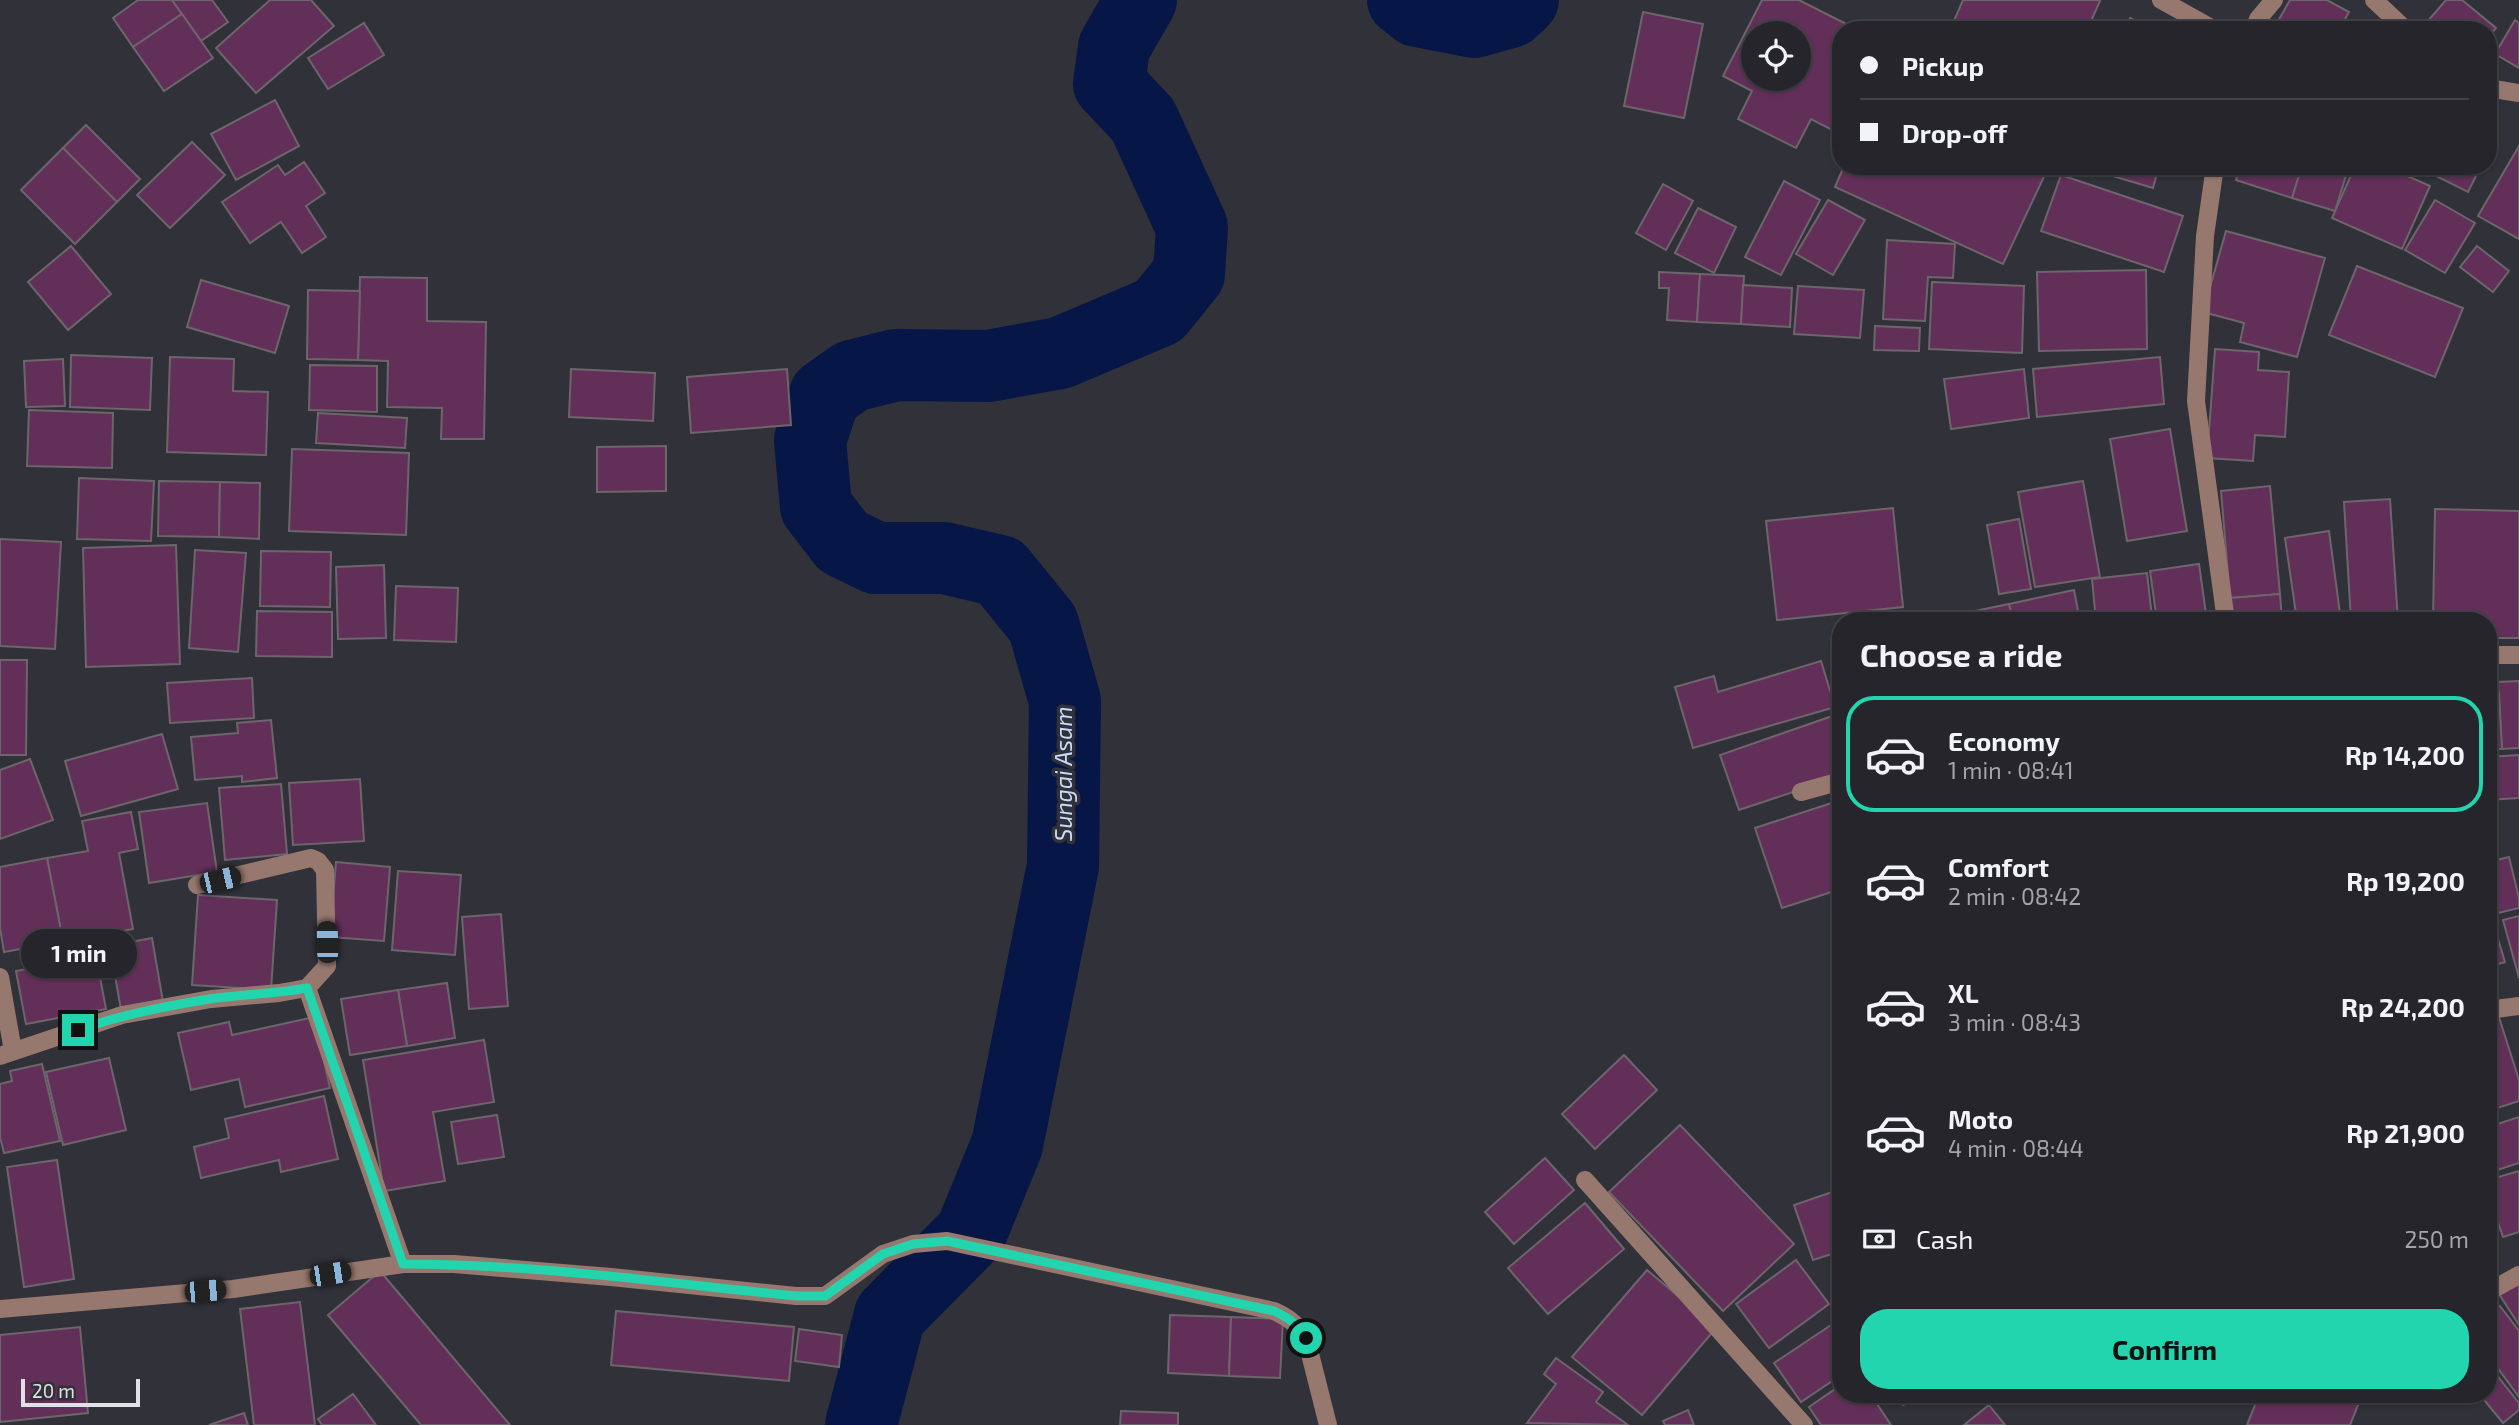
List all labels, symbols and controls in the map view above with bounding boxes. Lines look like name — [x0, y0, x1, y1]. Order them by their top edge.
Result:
map controls — [1741, 21, 1811, 91]
button: locate — [1741, 21, 1811, 91]
text: Pickup — [1902, 50, 1984, 81]
text: Drop-off — [1902, 117, 2007, 148]
text: Choose a ride — [1860, 635, 2063, 673]
water label: Sungai Asam — [1049, 707, 1077, 842]
icon: car — [1864, 723, 1927, 786]
text: Economy — [1948, 725, 2060, 756]
text: Rp 14,200 — [2345, 739, 2465, 770]
text: 1 min · 08:41 — [1948, 756, 2074, 784]
icon: car — [1864, 849, 1927, 912]
text: Comfort — [1948, 851, 2049, 882]
car — [198, 865, 243, 895]
text: Rp 19,200 — [2346, 865, 2465, 896]
text: 2 min · 08:42 — [1948, 882, 2081, 910]
car — [317, 921, 338, 963]
callout: 1 min — [20, 928, 136, 978]
text: 1 min — [51, 939, 107, 967]
icon: car — [1864, 975, 1927, 1038]
text: XL — [1948, 977, 1979, 1008]
text: Rp 24,200 — [2341, 991, 2465, 1022]
text: 3 min · 08:43 — [1948, 1008, 2081, 1036]
route end — [62, 1014, 94, 1046]
icon: car — [1864, 1101, 1927, 1164]
text: Moto — [1948, 1103, 2013, 1134]
text: Rp 21,900 — [2346, 1117, 2465, 1148]
text: 4 min · 08:44 — [1948, 1134, 2084, 1162]
icon: cash — [1860, 1220, 1898, 1258]
text: Cash — [1916, 1223, 1973, 1254]
text: 250 m — [2405, 1225, 2469, 1253]
car — [308, 1260, 353, 1288]
car — [184, 1279, 227, 1303]
button: Confirm — [1860, 1309, 2469, 1389]
route start — [1290, 1322, 1322, 1354]
scale bar — [21, 1376, 140, 1408]
text: 20 m — [32, 1379, 75, 1402]

